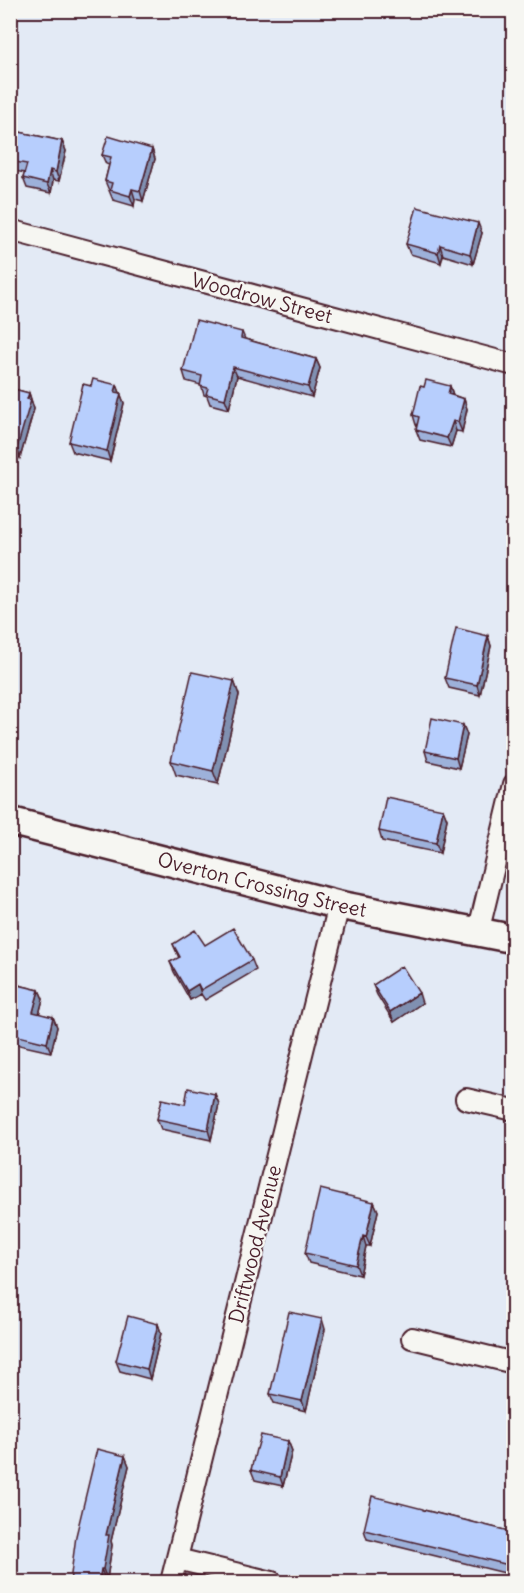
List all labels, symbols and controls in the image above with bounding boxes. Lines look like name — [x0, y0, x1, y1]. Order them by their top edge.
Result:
street label: Woodrow Street — [189, 267, 336, 328]
street label: Overton Crossing Street — [155, 846, 369, 922]
street label: Driftwood Avenue — [223, 1162, 286, 1325]

